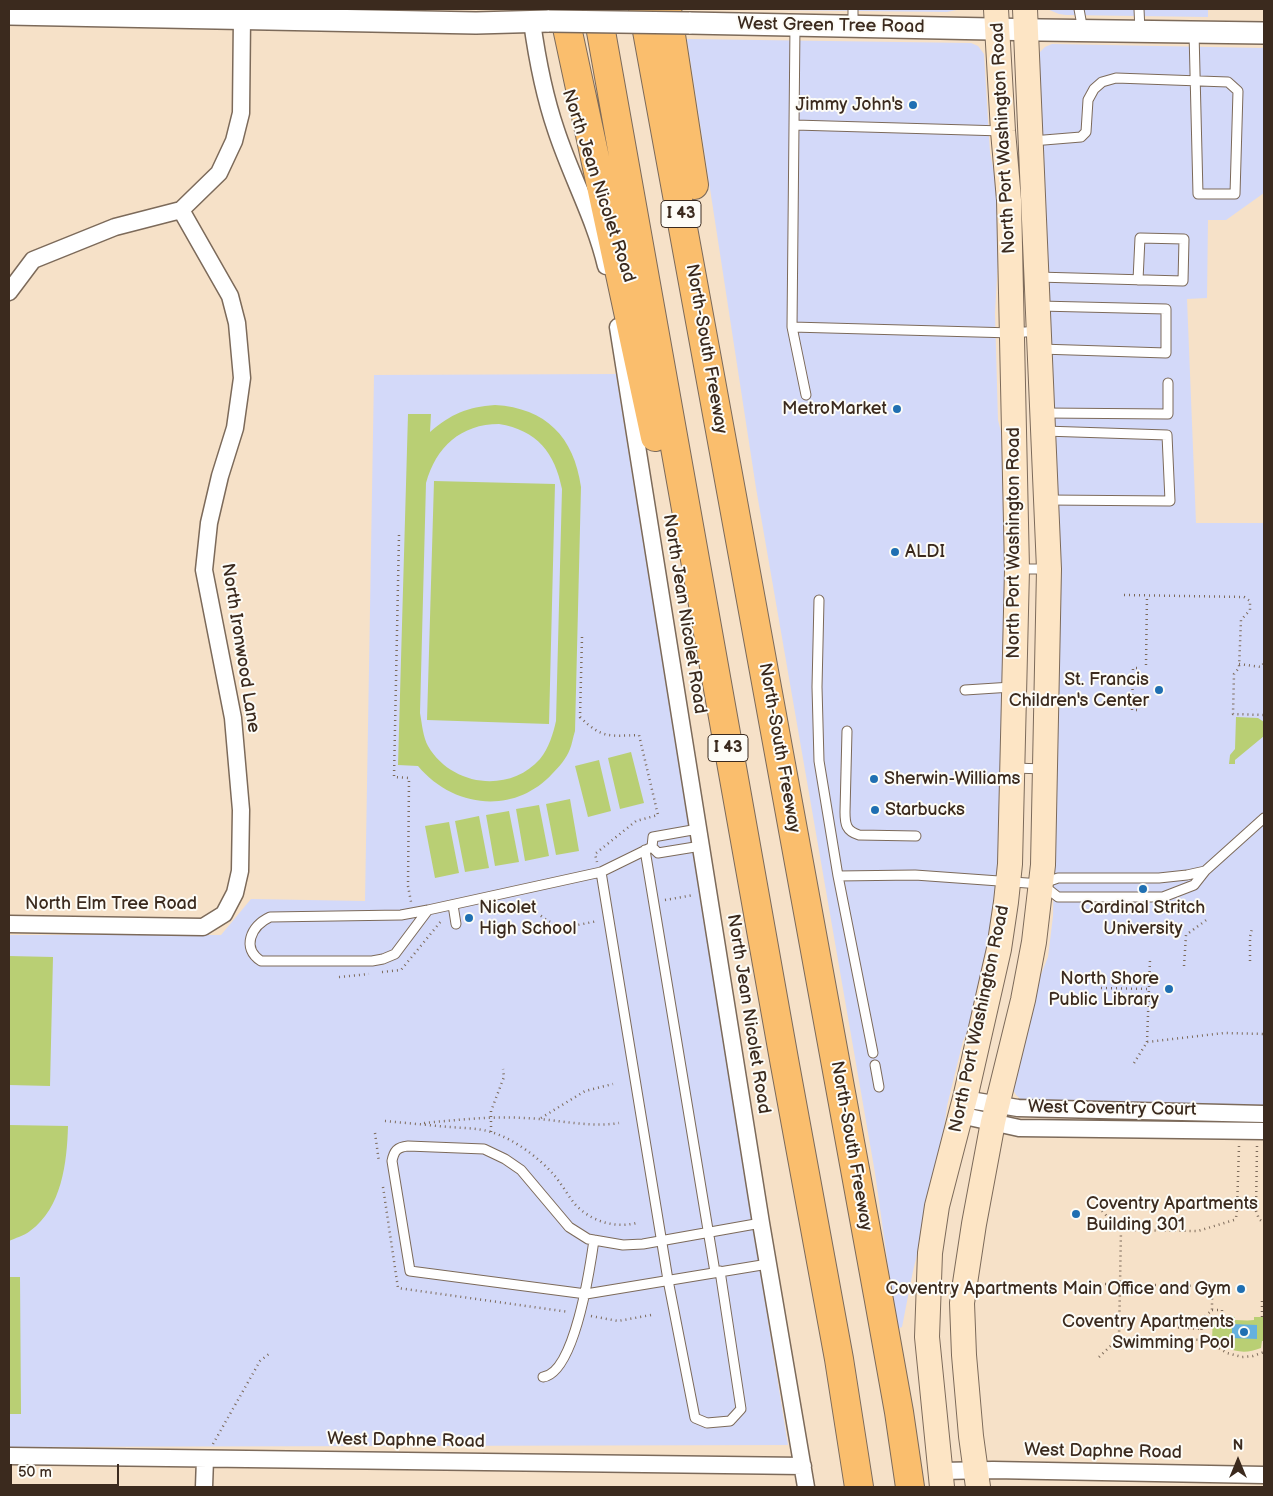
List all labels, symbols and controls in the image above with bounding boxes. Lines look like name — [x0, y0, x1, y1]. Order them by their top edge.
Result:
street label: West Green Tree Road — [737, 14, 925, 38]
street label: North Port Washington Road — [987, 22, 1021, 254]
street label: North Jean Nicolet Road — [557, 87, 639, 285]
place label: Jimmy John's — [796, 94, 903, 116]
marker: Jimmy John's — [907, 99, 919, 111]
road number: I 43 — [661, 200, 701, 228]
street label: North-South Freeway — [680, 262, 732, 436]
place label: MetroMarket — [782, 398, 887, 420]
marker: MetroMarket — [891, 403, 903, 415]
street label: North Port Washington Road — [1003, 427, 1025, 659]
street label: North Jean Nicolet Road — [658, 513, 710, 715]
place label: ALDI — [905, 541, 945, 563]
marker: ALDI — [889, 546, 901, 558]
street label: North Ironwood Lane — [216, 562, 264, 734]
street label: North-South Freeway — [753, 661, 805, 835]
place label: St. Francis Children's Center — [1009, 669, 1149, 712]
marker: St. Francis Children's Center — [1153, 684, 1165, 696]
road number: I 43 — [708, 734, 748, 761]
place label: Sherwin-Williams — [884, 768, 1020, 790]
marker: Sherwin-Williams — [868, 773, 880, 785]
place label: Starbucks — [885, 799, 965, 821]
marker: Starbucks — [869, 804, 881, 816]
marker: Cardinal Stritch University — [1137, 883, 1149, 895]
street label: North Elm Tree Road — [25, 893, 197, 915]
place label: Nicolet High School — [479, 897, 576, 940]
place label: Cardinal Stritch University — [1081, 897, 1205, 940]
street label: North Port Washington Road — [945, 903, 1015, 1135]
marker: Nicolet High School — [463, 912, 475, 924]
street label: North Jean Nicolet Road — [722, 913, 774, 1115]
place label: North Shore Public Library — [1048, 968, 1159, 1011]
marker: North Shore Public Library — [1163, 983, 1175, 995]
street label: North-South Freeway — [825, 1059, 877, 1233]
street label: West Coventry Court — [1028, 1097, 1196, 1121]
place label: Coventry Apartments Building 301 — [1086, 1193, 1258, 1236]
marker: Coventry Apartments Building 301 — [1070, 1208, 1082, 1220]
place label: Coventry Apartments Main Office and Gym — [886, 1278, 1231, 1300]
marker: Coventry Apartments Main Office and Gym — [1235, 1283, 1247, 1295]
place label: Coventry Apartments Swimming Pool — [1062, 1311, 1234, 1354]
marker: Coventry Apartments Swimming Pool — [1238, 1326, 1250, 1338]
street label: West Daphne Road — [327, 1429, 485, 1453]
north arrow — [1213, 1436, 1263, 1486]
text: N — [1233, 1437, 1243, 1454]
street label: West Daphne Road — [1024, 1440, 1182, 1464]
scale bar — [12, 1454, 121, 1486]
text: 50 m — [18, 1463, 52, 1482]

